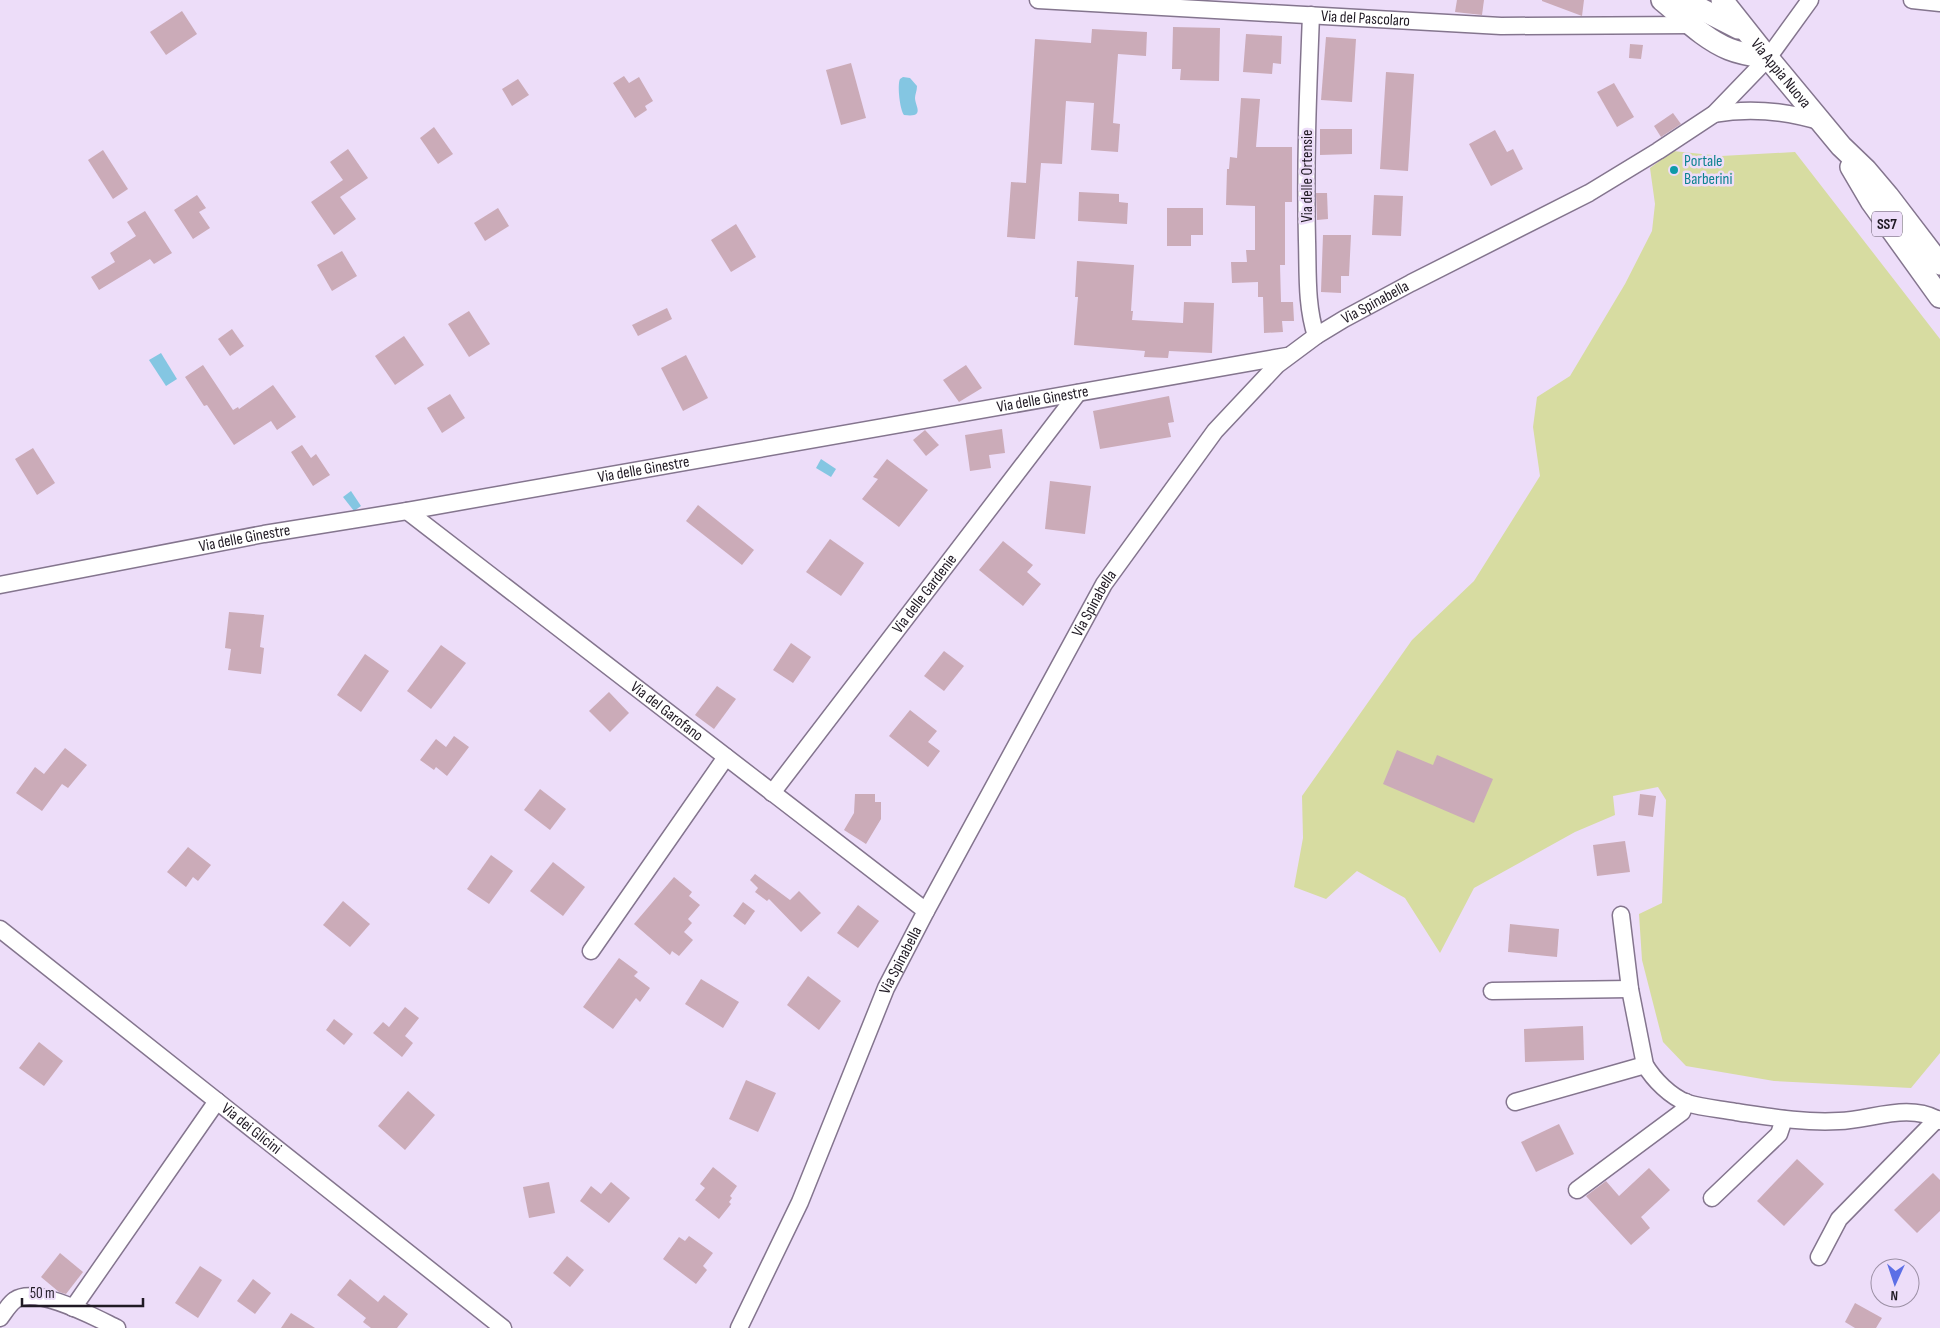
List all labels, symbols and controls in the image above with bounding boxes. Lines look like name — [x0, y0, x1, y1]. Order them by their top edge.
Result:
street label: Via del Pascolaro — [1320, 6, 1411, 30]
street label: Via Appia Nuova — [1747, 35, 1815, 112]
street label: Via delle Ortensie — [1298, 130, 1317, 222]
place label: Portale Barberini — [1684, 152, 1732, 189]
marker: Portale Barberini — [1668, 164, 1680, 176]
road number: SS7 — [1872, 212, 1902, 236]
street label: Via Spinabella — [1338, 276, 1412, 328]
street label: Via delle Ginestre — [995, 382, 1090, 416]
street label: Via delle Ginestre — [596, 452, 691, 487]
street label: Via delle Ginestre — [197, 520, 292, 556]
street label: Via delle Gardenie — [888, 550, 961, 637]
street label: Via Spinabella — [1068, 566, 1121, 640]
street label: Via del Garofano — [627, 677, 707, 745]
street label: Via Spinabella — [875, 923, 926, 997]
street label: Via dei Glicini — [218, 1099, 285, 1158]
north arrow — [1870, 1258, 1920, 1308]
scale bar — [22, 1276, 144, 1308]
text: 50 m — [30, 1284, 55, 1303]
text: N — [1890, 1287, 1899, 1304]

